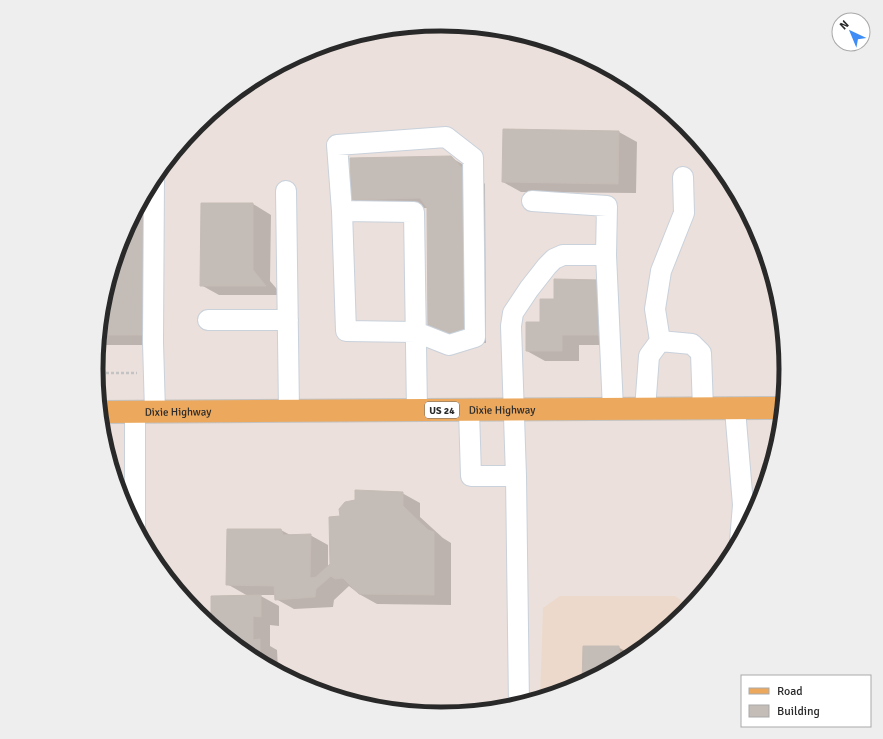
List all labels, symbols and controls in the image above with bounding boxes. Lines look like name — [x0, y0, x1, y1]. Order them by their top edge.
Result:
north arrow — [831, 12, 871, 52]
text: N — [837, 18, 852, 33]
road number: US 24 — [425, 402, 459, 418]
street label: Dixie Highway — [469, 403, 536, 417]
street label: Dixie Highway — [145, 405, 212, 419]
legend — [741, 675, 871, 727]
text: Road — [777, 684, 803, 699]
text: Building — [777, 704, 820, 719]

